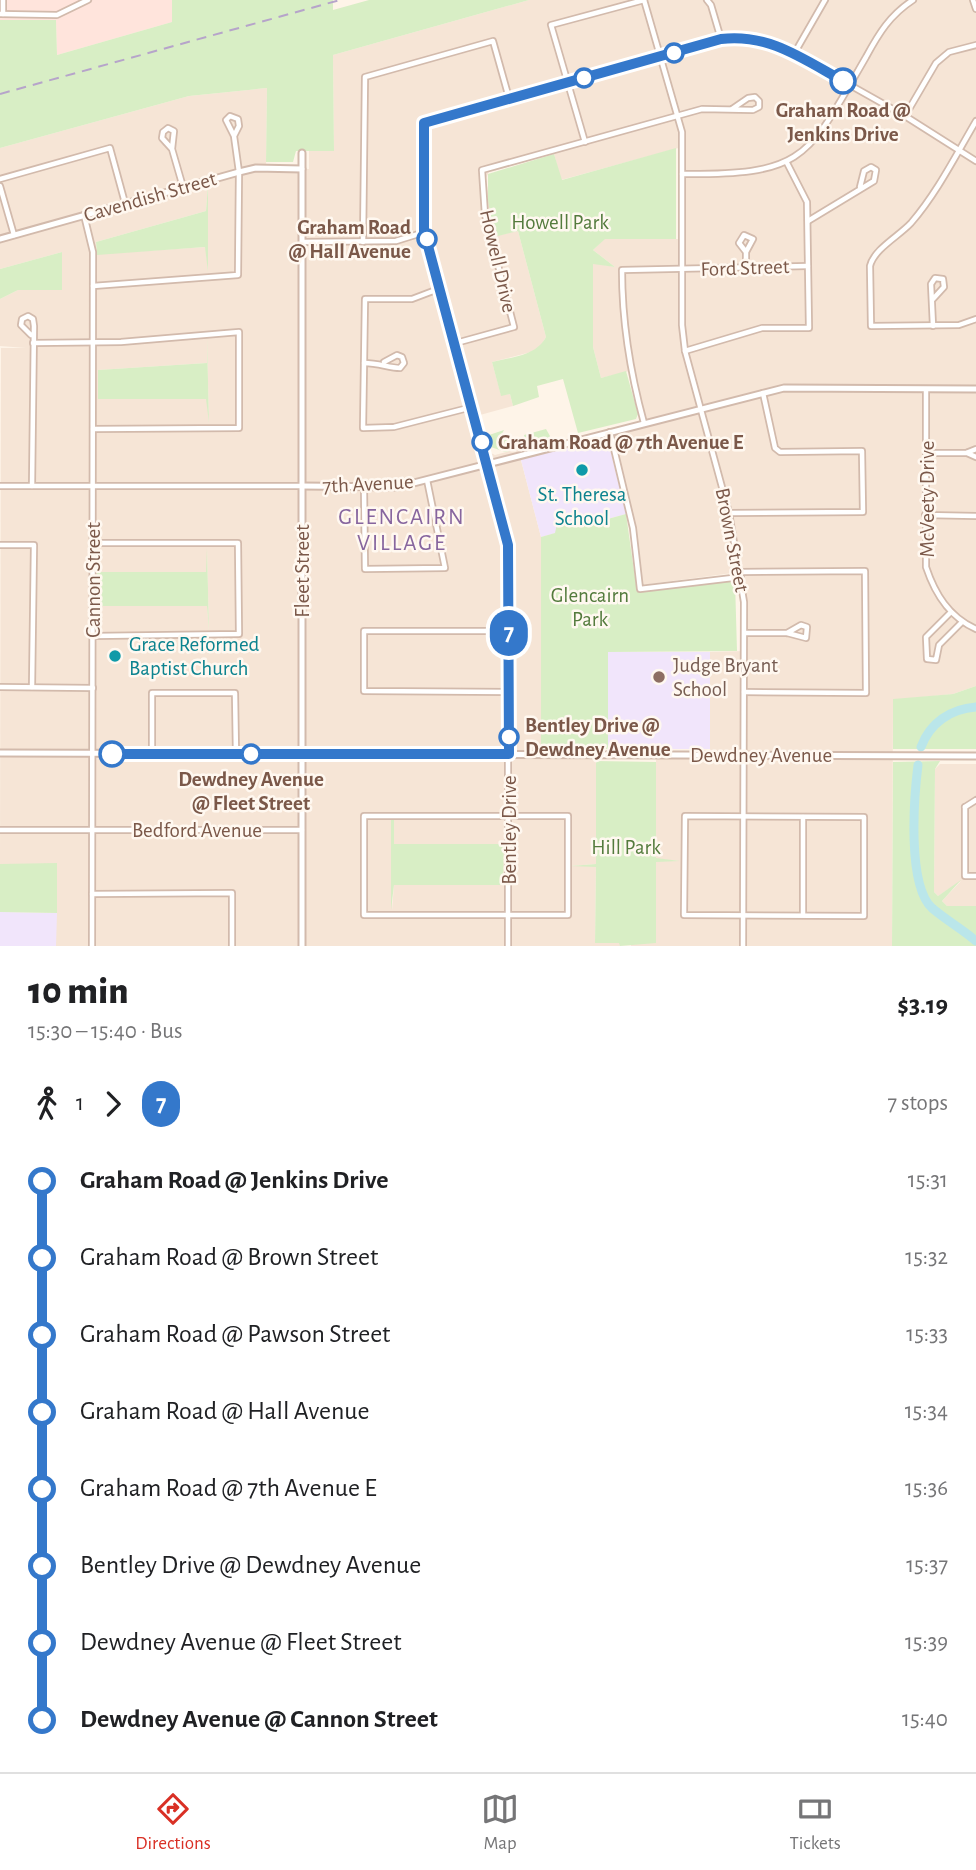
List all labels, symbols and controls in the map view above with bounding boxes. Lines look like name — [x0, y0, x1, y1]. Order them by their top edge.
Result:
unlabelled marker — [664, 43, 684, 63]
unlabelled marker — [574, 68, 594, 88]
marker: Graham Road @ Jenkins Drive — [830, 68, 856, 94]
place label: Graham Road @ Jenkins Drive — [776, 100, 911, 145]
street label: Cavendish Street — [81, 168, 219, 226]
street label: Howell Drive — [476, 207, 520, 315]
park label: Howell Park — [511, 212, 609, 233]
place label: Graham Road @ Hall Avenue — [288, 217, 411, 262]
marker: Graham Road @ Hall Avenue — [417, 229, 437, 249]
street label: Ford Street — [700, 256, 790, 280]
marker: Graham Road @ 7th Avenue E — [472, 432, 492, 452]
place label: Graham Road @ 7th Avenue E — [498, 432, 744, 453]
street label: McVeety Drive — [917, 441, 938, 557]
marker: St. Theresa School — [574, 462, 590, 478]
street label: 7th Avenue — [322, 471, 414, 497]
place label: St. Theresa School — [538, 484, 627, 529]
street label: Brown Street — [712, 486, 752, 594]
district label: GLENCAIRN VILLAGE — [338, 506, 466, 555]
street label: Cannon Street — [83, 522, 104, 638]
street label: Fleet Street — [292, 524, 313, 618]
park label: Glencairn Park — [551, 585, 629, 630]
line badge: 7 — [486, 610, 532, 656]
text: 7 — [504, 621, 514, 645]
place label: Grace Reformed Baptist Church — [129, 634, 260, 679]
marker: Grace Reformed Baptist Church — [107, 648, 123, 664]
place label: Judge Bryant School — [673, 655, 778, 700]
marker: Judge Bryant School — [651, 669, 667, 685]
place label: Bentley Drive @ Dewdney Avenue — [525, 715, 671, 760]
marker: Bentley Drive @ Dewdney Avenue — [499, 727, 519, 747]
unlabelled marker — [99, 741, 125, 767]
marker: Dewdney Avenue @ Fleet Street — [241, 744, 261, 764]
street label: Dewdney Avenue — [690, 745, 832, 766]
place label: Dewdney Avenue @ Fleet Street — [178, 769, 324, 814]
street label: Bentley Drive — [499, 775, 520, 885]
street label: Bedford Avenue — [132, 820, 262, 841]
park label: Hill Park — [591, 837, 661, 858]
text: 10 min — [28, 973, 129, 1011]
text: $3.19 — [897, 992, 948, 1018]
text: 15:30 – 15:40 · Bus — [28, 1020, 182, 1043]
icon: walk — [28, 1085, 66, 1123]
icon: forward — [94, 1085, 132, 1123]
text: 1 — [76, 1092, 84, 1115]
text: 7 — [156, 1092, 166, 1116]
text: 7 stops — [888, 1092, 948, 1115]
text: Graham Road @ Jenkins Drive — [80, 1167, 389, 1193]
text: 15:31 — [908, 1169, 948, 1192]
text: Graham Road @ Brown Street — [80, 1244, 378, 1270]
text: 15:32 — [905, 1246, 948, 1269]
text: Graham Road @ Pawson Street — [80, 1321, 390, 1347]
text: 15:33 — [906, 1323, 948, 1346]
text: Graham Road @ Hall Avenue — [80, 1398, 370, 1424]
text: 15:34 — [905, 1400, 948, 1423]
text: Graham Road @ 7th Avenue E — [80, 1475, 377, 1501]
text: 15:36 — [905, 1477, 948, 1500]
text: Bentley Drive @ Dewdney Avenue — [80, 1552, 421, 1578]
text: 15:37 — [906, 1554, 948, 1577]
text: Dewdney Avenue @ Fleet Street — [80, 1629, 401, 1655]
text: 15:39 — [905, 1631, 948, 1654]
text: Dewdney Avenue @ Cannon Street — [80, 1706, 438, 1732]
text: 15:40 — [902, 1708, 948, 1731]
tab: Directions — [135, 1790, 211, 1855]
tab: Map — [481, 1790, 519, 1855]
tab: Tickets — [789, 1790, 841, 1855]

